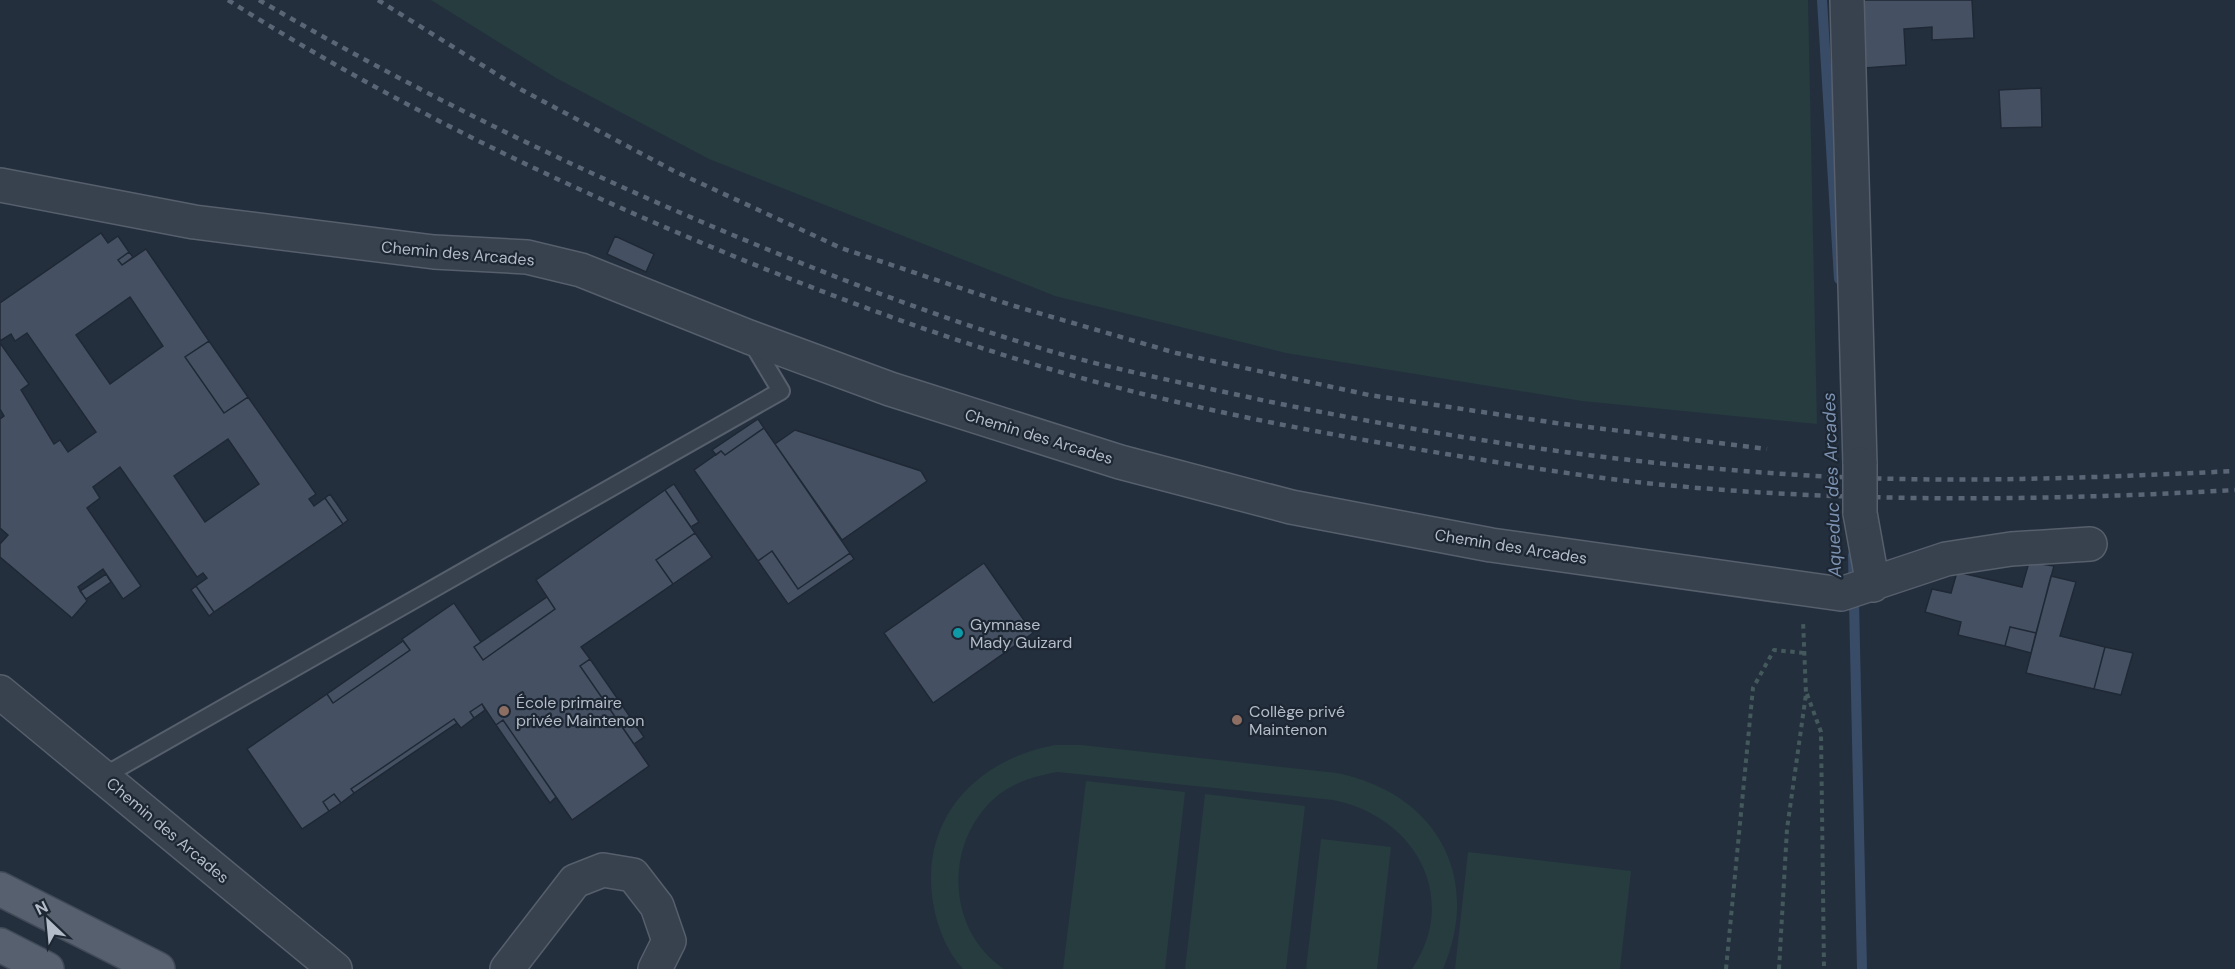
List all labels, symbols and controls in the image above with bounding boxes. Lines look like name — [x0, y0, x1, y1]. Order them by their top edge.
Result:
street label: Chemin des Arcades — [380, 236, 536, 271]
water label: Aqueduc des Arcades — [1817, 392, 1847, 579]
street label: Chemin des Arcades — [962, 404, 1116, 469]
street label: Chemin des Arcades — [1433, 524, 1589, 569]
place label: Gymnase Mady Guizard — [970, 614, 1072, 653]
marker: Gymnase Mady Guizard — [951, 626, 965, 640]
place label: École primaire privée Maintenon — [516, 692, 644, 731]
place label: Collège privé Maintenon — [1249, 701, 1345, 740]
marker: École primaire privée Maintenon — [497, 704, 511, 718]
marker: Collège privé Maintenon — [1230, 713, 1244, 727]
street label: Chemin des Arcades — [102, 773, 233, 888]
north arrow — [18, 891, 78, 951]
text: N — [32, 896, 51, 920]

